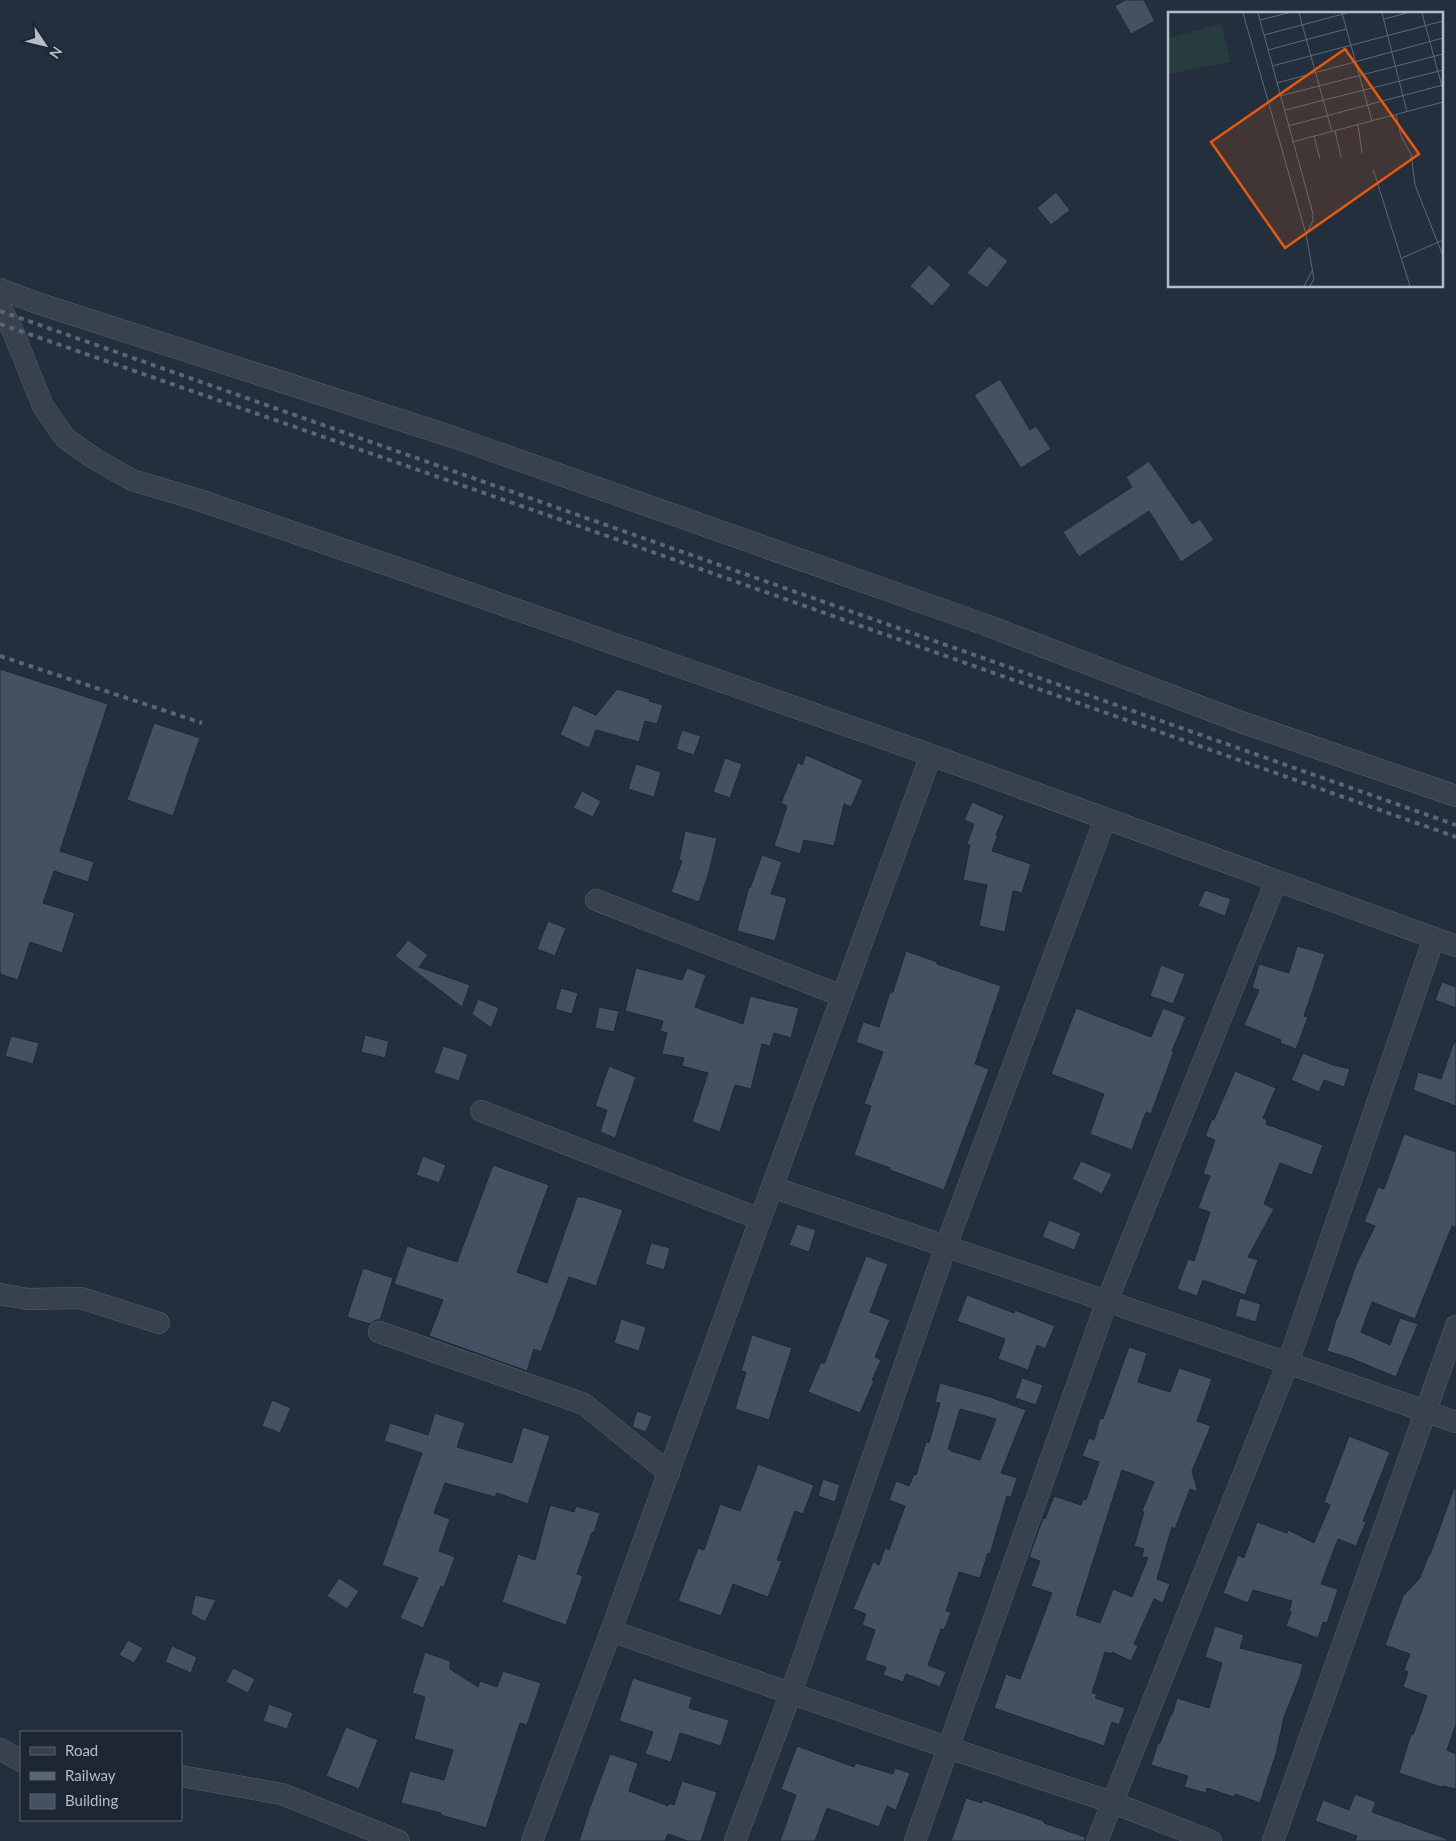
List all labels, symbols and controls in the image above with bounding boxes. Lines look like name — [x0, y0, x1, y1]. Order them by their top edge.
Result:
inset map — [1168, 12, 1444, 288]
north arrow — [20, 20, 70, 70]
text: N — [46, 43, 66, 62]
legend — [20, 1731, 182, 1821]
text: Road — [65, 1741, 98, 1759]
text: Railway — [65, 1766, 116, 1784]
text: Building — [65, 1791, 118, 1809]

